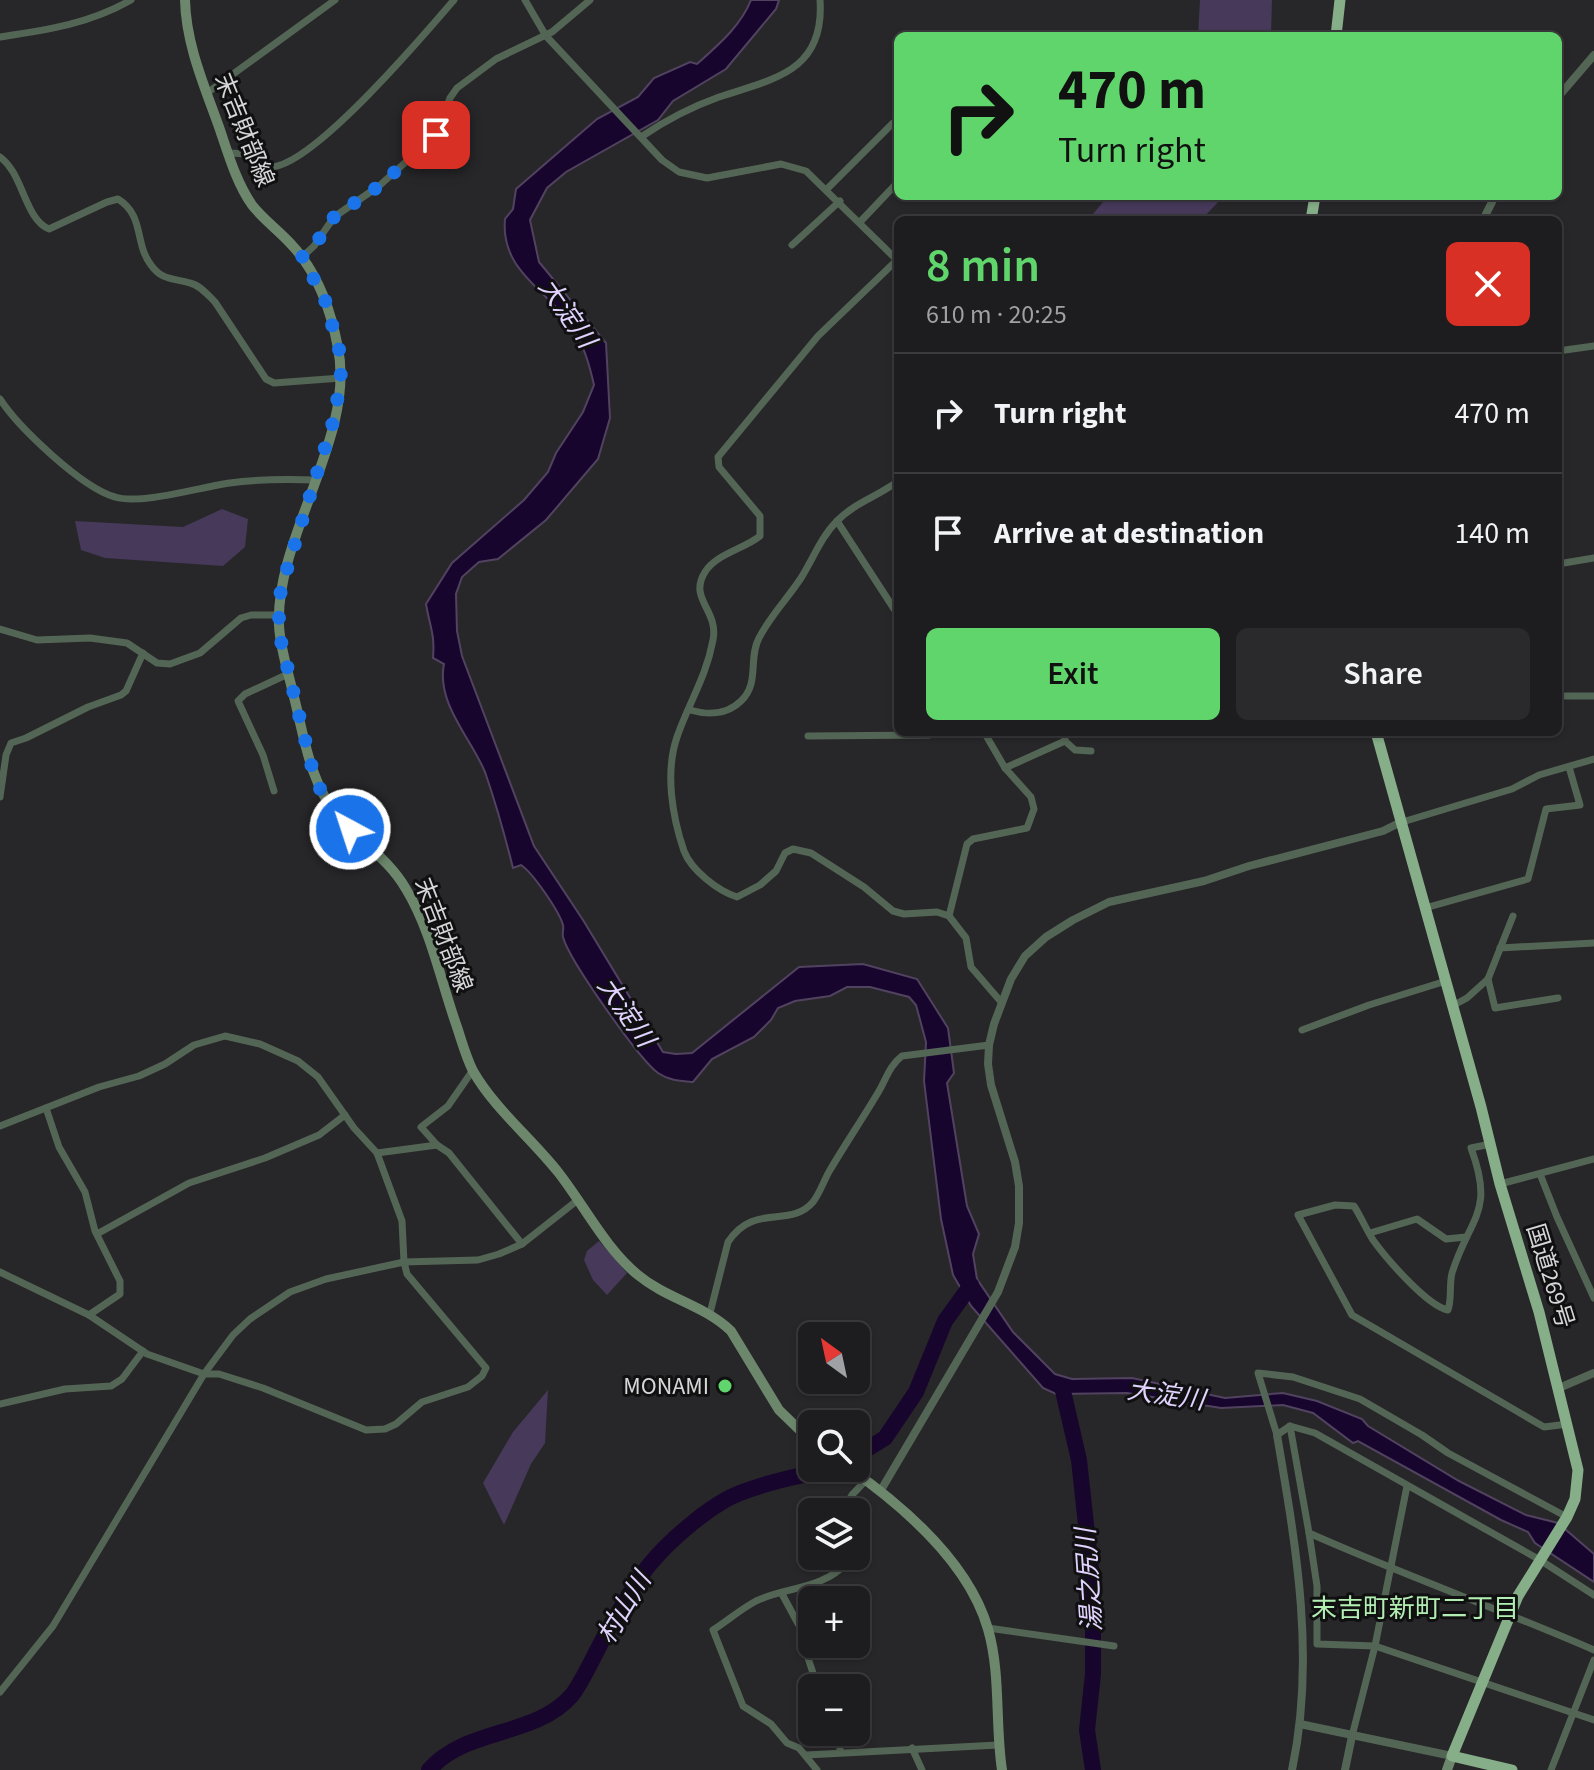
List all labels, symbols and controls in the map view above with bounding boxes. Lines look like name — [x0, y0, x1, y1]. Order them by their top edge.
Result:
text: 470 m — [1058, 51, 1206, 130]
icon: right — [926, 64, 1030, 168]
street label: 末吉財部線 — [205, 68, 283, 192]
pin — [402, 101, 470, 169]
icon: arrive — [414, 113, 458, 157]
text: Turn right — [1058, 125, 1206, 176]
text: 8 min — [926, 232, 1040, 300]
button: close — [1446, 242, 1530, 326]
water label: 大淀川 — [529, 270, 606, 358]
text: 610 m · 20:25 — [926, 296, 1067, 333]
icon: right — [926, 391, 970, 435]
text: Turn right — [994, 392, 1126, 435]
text: 470 m — [1454, 392, 1530, 435]
icon: arrive — [926, 511, 970, 555]
text: Arrive at destination — [994, 512, 1264, 555]
text: 140 m — [1454, 512, 1530, 555]
button: Exit — [926, 628, 1220, 720]
button: Share — [1236, 628, 1530, 720]
position arrow — [308, 787, 392, 871]
street label: 末吉財部線 — [405, 873, 481, 997]
water label: 大淀川 — [588, 969, 665, 1057]
street label: 国道269号 — [1518, 1219, 1582, 1333]
north arrow — [798, 1322, 870, 1394]
map controls — [798, 1322, 870, 1746]
place label: MONAMI — [623, 1369, 709, 1404]
water label: 大淀川 — [1125, 1371, 1210, 1419]
marker: MONAMI — [716, 1377, 734, 1395]
button: search — [798, 1410, 870, 1482]
button: layers — [798, 1498, 870, 1570]
water label: 湯之尻川 — [1067, 1524, 1111, 1633]
water label: 村山川 — [588, 1562, 661, 1651]
button: + — [798, 1586, 870, 1658]
district label: 末吉町新町二丁目 — [1311, 1590, 1519, 1627]
button: − — [798, 1674, 870, 1746]

